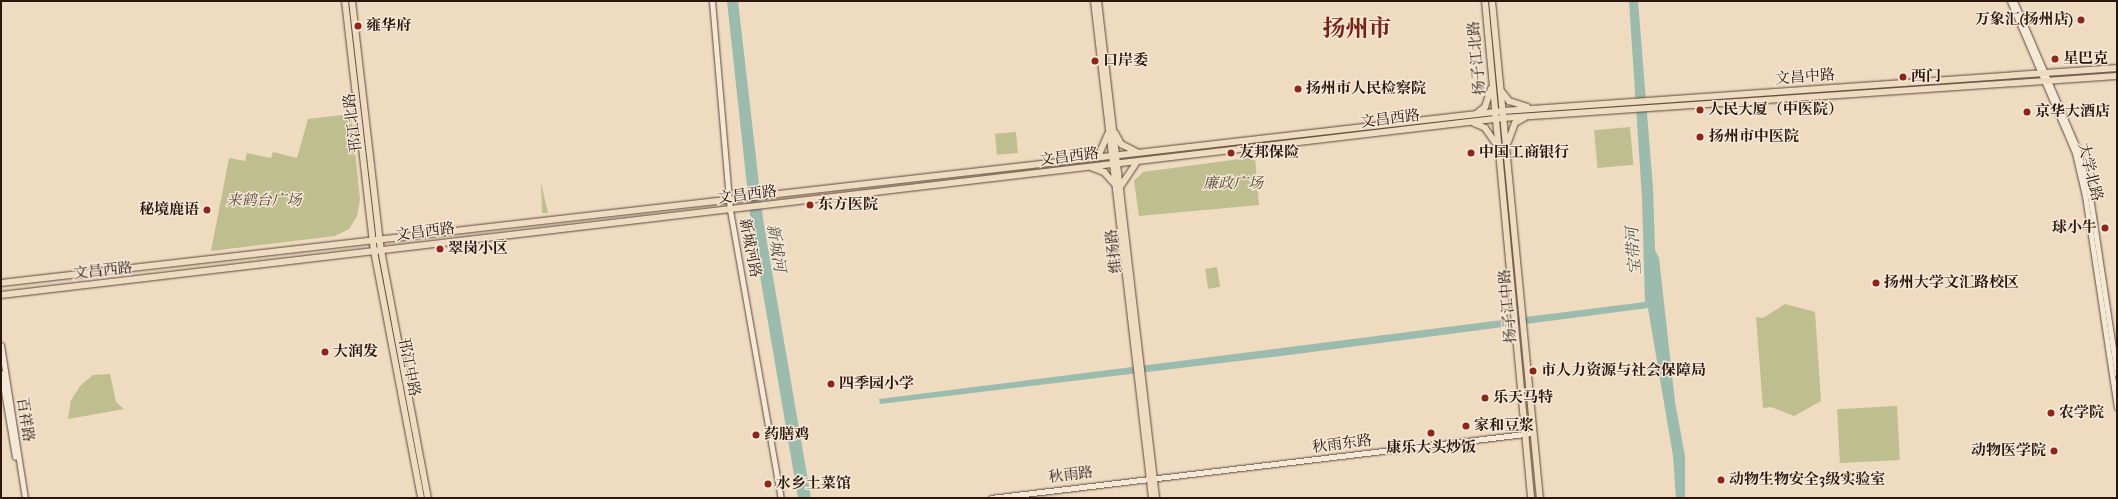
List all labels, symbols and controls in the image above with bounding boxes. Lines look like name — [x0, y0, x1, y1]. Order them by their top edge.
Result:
place label: 万象汇(扬州店) — [1975, 11, 2073, 29]
district label: 扬州市 — [1323, 15, 1391, 43]
marker: 万象汇(扬州店) — [2076, 15, 2086, 25]
place label: 雍华府 — [366, 17, 411, 35]
street label: 扬子江北路 — [1465, 20, 1489, 96]
marker: 雍华府 — [353, 21, 363, 31]
place label: 星巴克 — [2063, 50, 2108, 68]
place label: 口岸委 — [1103, 52, 1148, 70]
marker: 星巴克 — [2050, 54, 2060, 64]
marker: 口岸委 — [1090, 56, 1100, 66]
street label: 文昌中路 — [1774, 66, 1836, 88]
place label: 西门 — [1911, 68, 1941, 86]
marker: 西门 — [1898, 72, 1908, 82]
place label: 扬州市人民检察院 — [1306, 80, 1426, 98]
marker: 扬州市人民检察院 — [1293, 84, 1303, 94]
street label: 邗江北路 — [340, 92, 366, 154]
place label: 人民大厦（中医院） — [1708, 101, 1843, 119]
place label: 京华大酒店 — [2035, 103, 2110, 121]
marker: 人民大厦（中医院） — [1695, 105, 1705, 115]
street label: 文昌西路 — [1359, 106, 1421, 132]
marker: 京华大酒店 — [2022, 107, 2032, 117]
place label: 扬州市中医院 — [1709, 128, 1799, 146]
marker: 扬州市中医院 — [1694, 131, 1706, 143]
street label: 大学北路 — [2074, 141, 2106, 203]
street label: 文昌西路 — [1038, 144, 1100, 170]
place label: 友邦保险 — [1239, 144, 1299, 162]
place label: 中国工商银行 — [1479, 144, 1569, 162]
marker: 友邦保险 — [1226, 148, 1236, 158]
marker: 中国工商银行 — [1466, 148, 1476, 158]
park label: 廉政广场 — [1203, 175, 1263, 193]
street label: 文昌西路 — [716, 182, 778, 208]
park label: 来鹤台广场 — [227, 192, 301, 210]
place label: 东方医院 — [818, 196, 878, 214]
marker: 东方医院 — [805, 200, 815, 210]
place label: 秘境鹿语 — [139, 201, 199, 219]
marker: 秘境鹿语 — [202, 205, 212, 215]
street label: 新城河路 — [735, 217, 765, 279]
street label: 文昌西路 — [394, 219, 456, 245]
place label: 球小牛 — [2052, 219, 2097, 237]
water label: 新城河 — [763, 223, 789, 273]
marker: 球小牛 — [2100, 223, 2110, 233]
water label: 宝带河 — [1623, 226, 1645, 276]
street label: 维扬路 — [1102, 228, 1126, 274]
place label: 翠岗小区 — [448, 240, 508, 258]
marker: 翠岗小区 — [435, 244, 445, 254]
street label: 文昌西路 — [72, 259, 134, 283]
street label: 扬子江中路 — [1496, 268, 1520, 344]
place label: 扬州大学文汇路校区 — [1884, 274, 2019, 292]
marker: 扬州大学文汇路校区 — [1871, 278, 1881, 288]
street label: 邗江中路 — [394, 336, 424, 398]
place label: 大润发 — [333, 343, 378, 361]
marker: 大润发 — [320, 347, 330, 357]
place label: 市人力资源与社会保障局 — [1541, 362, 1706, 380]
marker: 市人力资源与社会保障局 — [1528, 366, 1538, 376]
place label: 四季园小学 — [839, 375, 914, 393]
marker: 四季园小学 — [826, 379, 836, 389]
place label: 乐天马特 — [1493, 389, 1553, 407]
marker: 乐天马特 — [1480, 393, 1490, 403]
street label: 百祥路 — [13, 396, 37, 444]
place label: 农学院 — [2059, 404, 2104, 422]
marker: 农学院 — [2046, 408, 2056, 418]
place label: 家和豆浆 — [1474, 417, 1534, 435]
marker: 家和豆浆 — [1461, 421, 1471, 431]
place label: 药膳鸡 — [764, 426, 809, 444]
marker: 康乐大头炒饭 — [1426, 428, 1436, 438]
marker: 药膳鸡 — [751, 430, 761, 440]
street label: 秋雨东路 — [1311, 431, 1373, 457]
place label: 康乐大头炒饭 — [1386, 439, 1476, 457]
place label: 动物医学院 — [1971, 442, 2046, 460]
marker: 动物医学院 — [2049, 446, 2059, 456]
street label: 秋雨路 — [1048, 463, 1094, 487]
place label: 动物生物安全3级实验室 — [1729, 471, 1885, 489]
place label: 水乡土菜馆 — [776, 475, 851, 493]
marker: 动物生物安全3级实验室 — [1716, 475, 1726, 485]
marker: 水乡土菜馆 — [763, 479, 773, 489]

